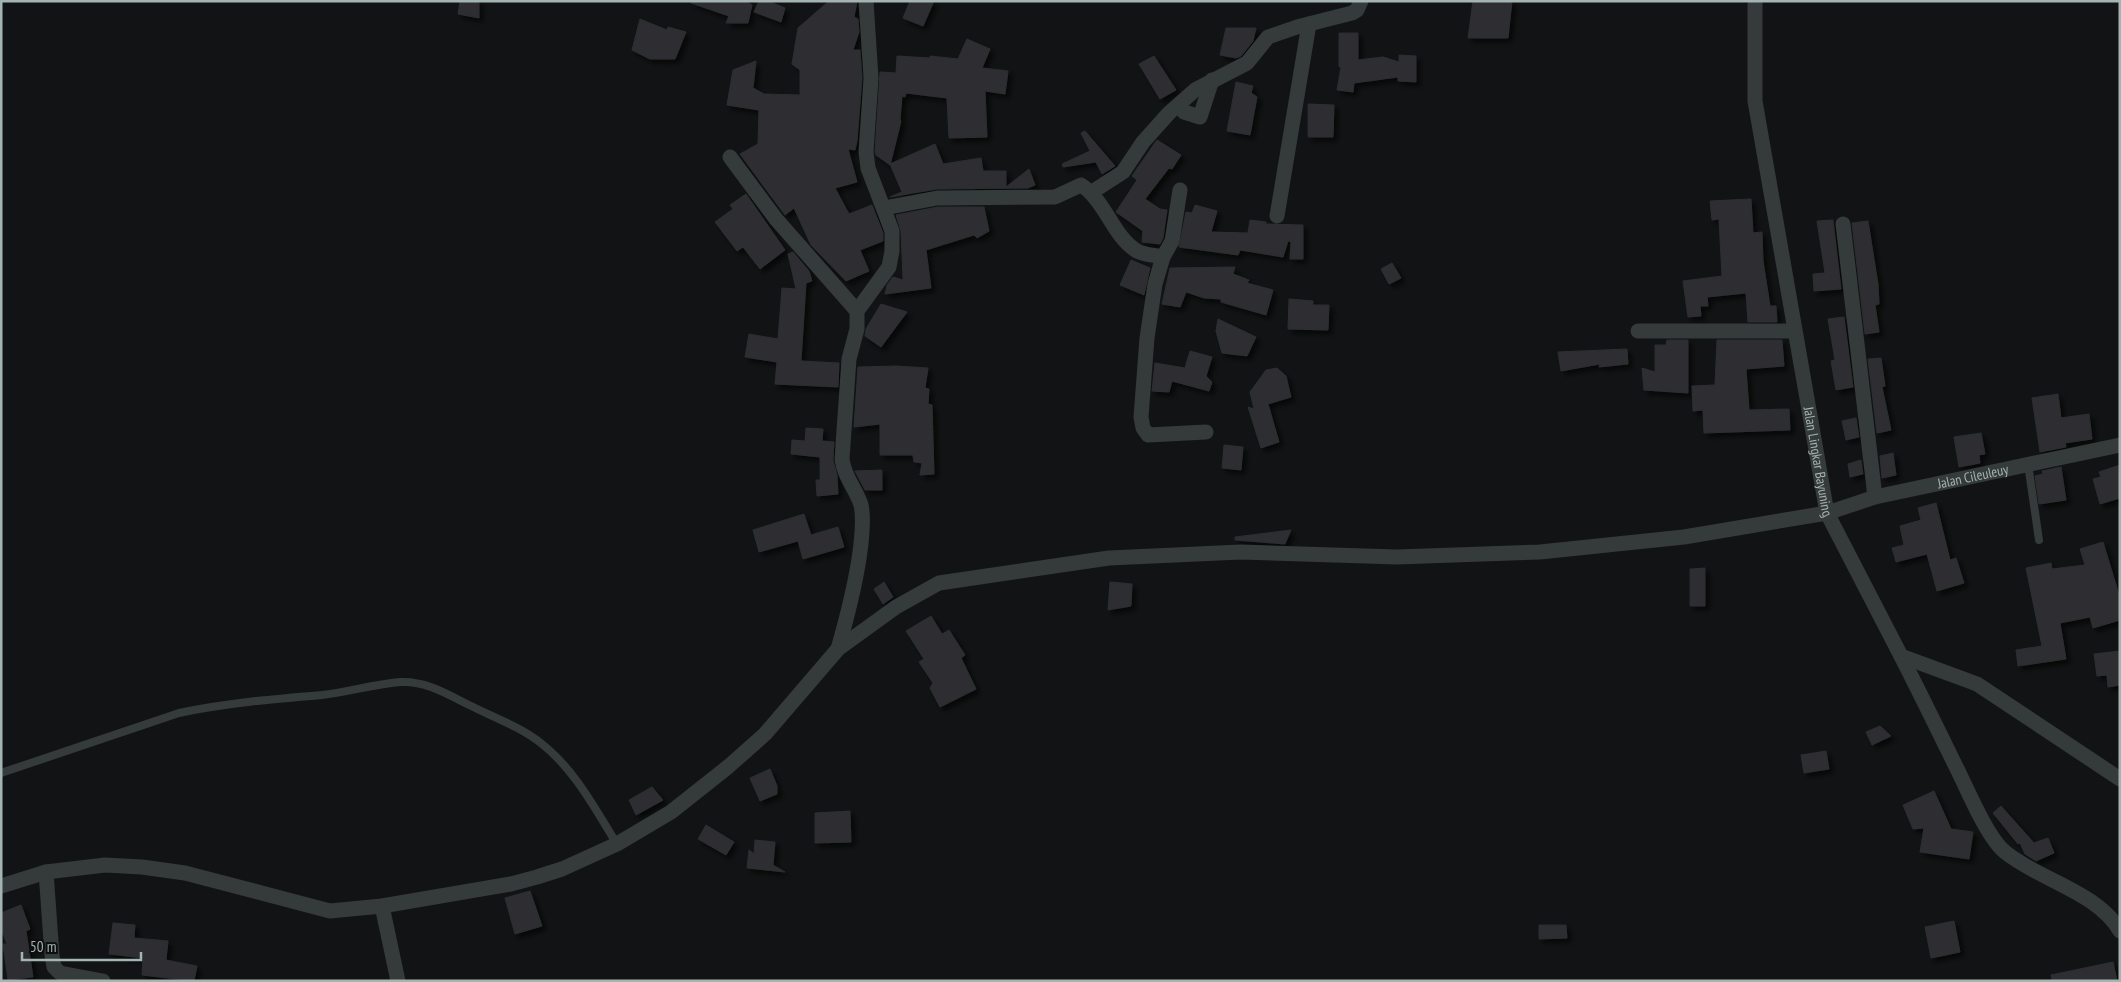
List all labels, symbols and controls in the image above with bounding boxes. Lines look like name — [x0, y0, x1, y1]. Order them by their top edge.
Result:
street label: Jalan Lingkar Bayuning — [1799, 404, 1836, 520]
street label: Jalan Cileuleuy — [1935, 460, 2011, 493]
scale bar — [22, 930, 141, 962]
text: 50 m — [30, 937, 56, 956]

